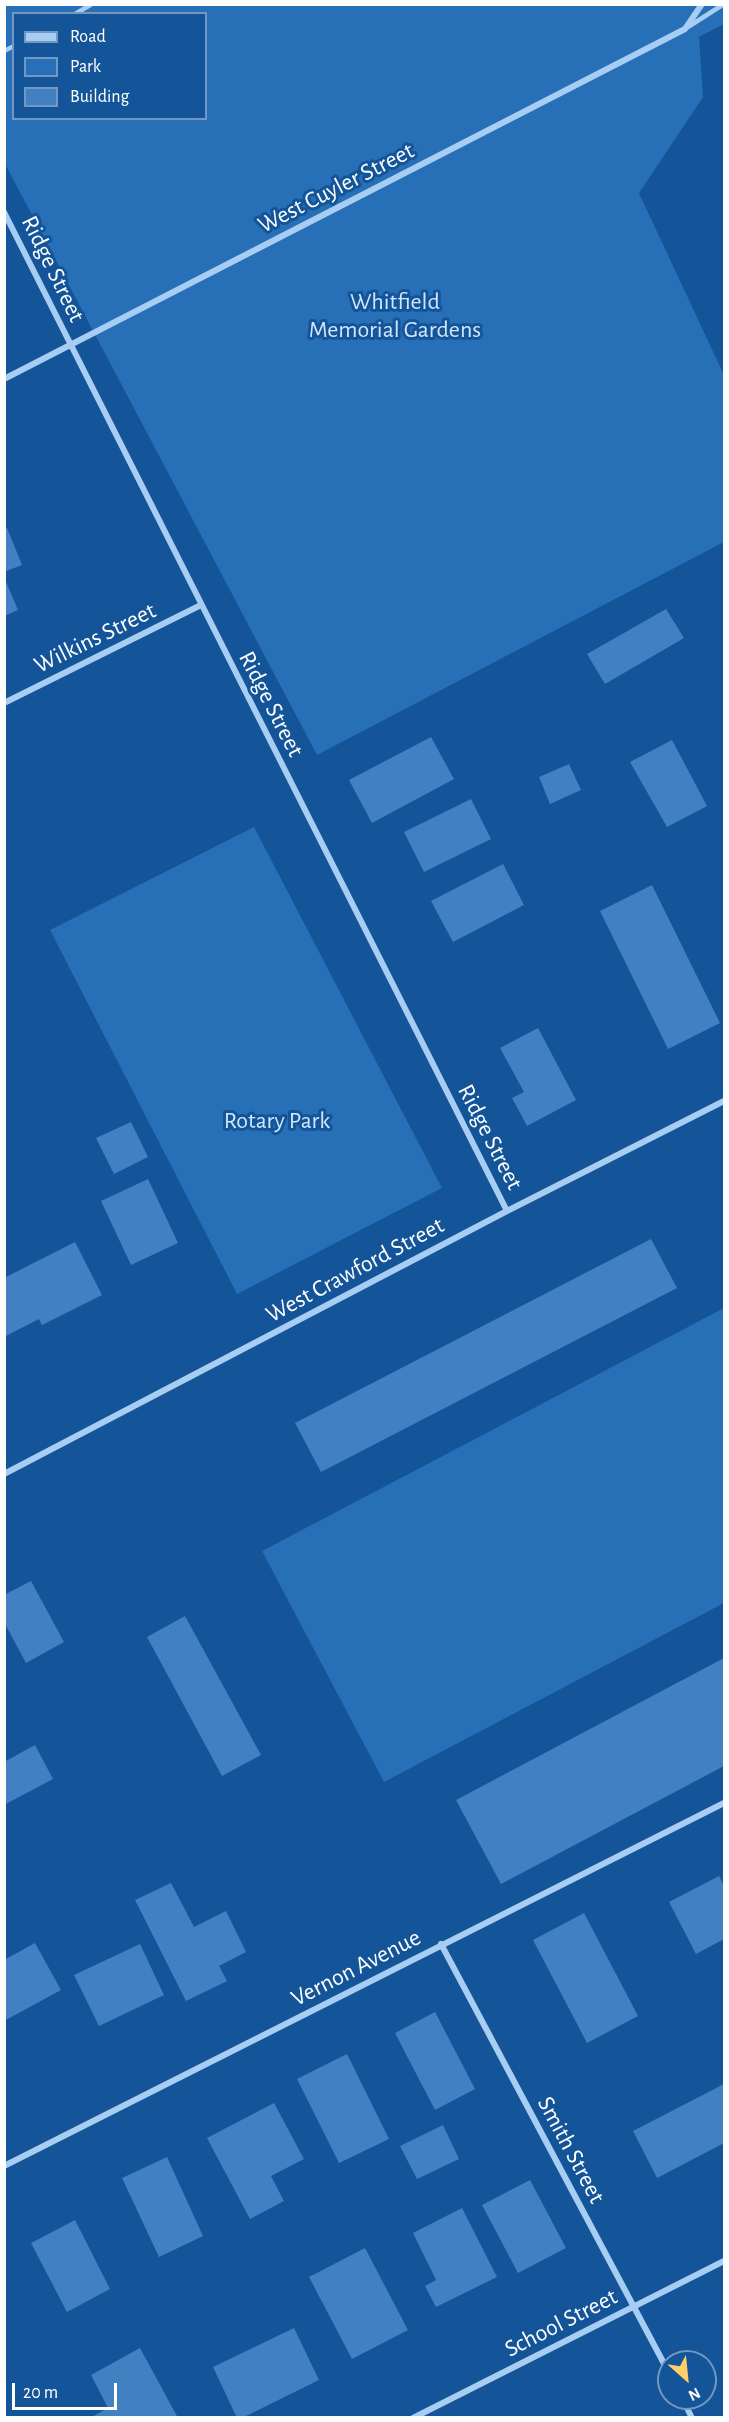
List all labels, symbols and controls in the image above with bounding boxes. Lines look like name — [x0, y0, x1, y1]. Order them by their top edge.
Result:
legend — [12, 12, 207, 120]
text: Road — [70, 28, 106, 46]
text: Park — [70, 58, 101, 76]
text: Building — [70, 88, 129, 106]
street label: West Cuyler Street — [253, 136, 419, 240]
street label: Ridge Street — [15, 211, 91, 327]
park label: Whitfield Memorial Gardens — [309, 288, 481, 344]
street label: Wilkins Street — [30, 596, 160, 680]
street label: Ridge Street — [232, 646, 310, 762]
street label: Ridge Street — [451, 1079, 529, 1195]
park label: Rotary Park — [224, 1107, 330, 1135]
street label: West Crawford Street — [261, 1211, 449, 1329]
street label: Vernon Avenue — [286, 1923, 426, 2013]
street label: Smith Street — [531, 2092, 611, 2208]
street label: School Street — [500, 2282, 622, 2364]
north arrow — [657, 2350, 717, 2410]
scale bar — [15, 2371, 120, 2409]
text: 20 m — [23, 2384, 58, 2402]
text: N — [686, 2385, 703, 2404]

